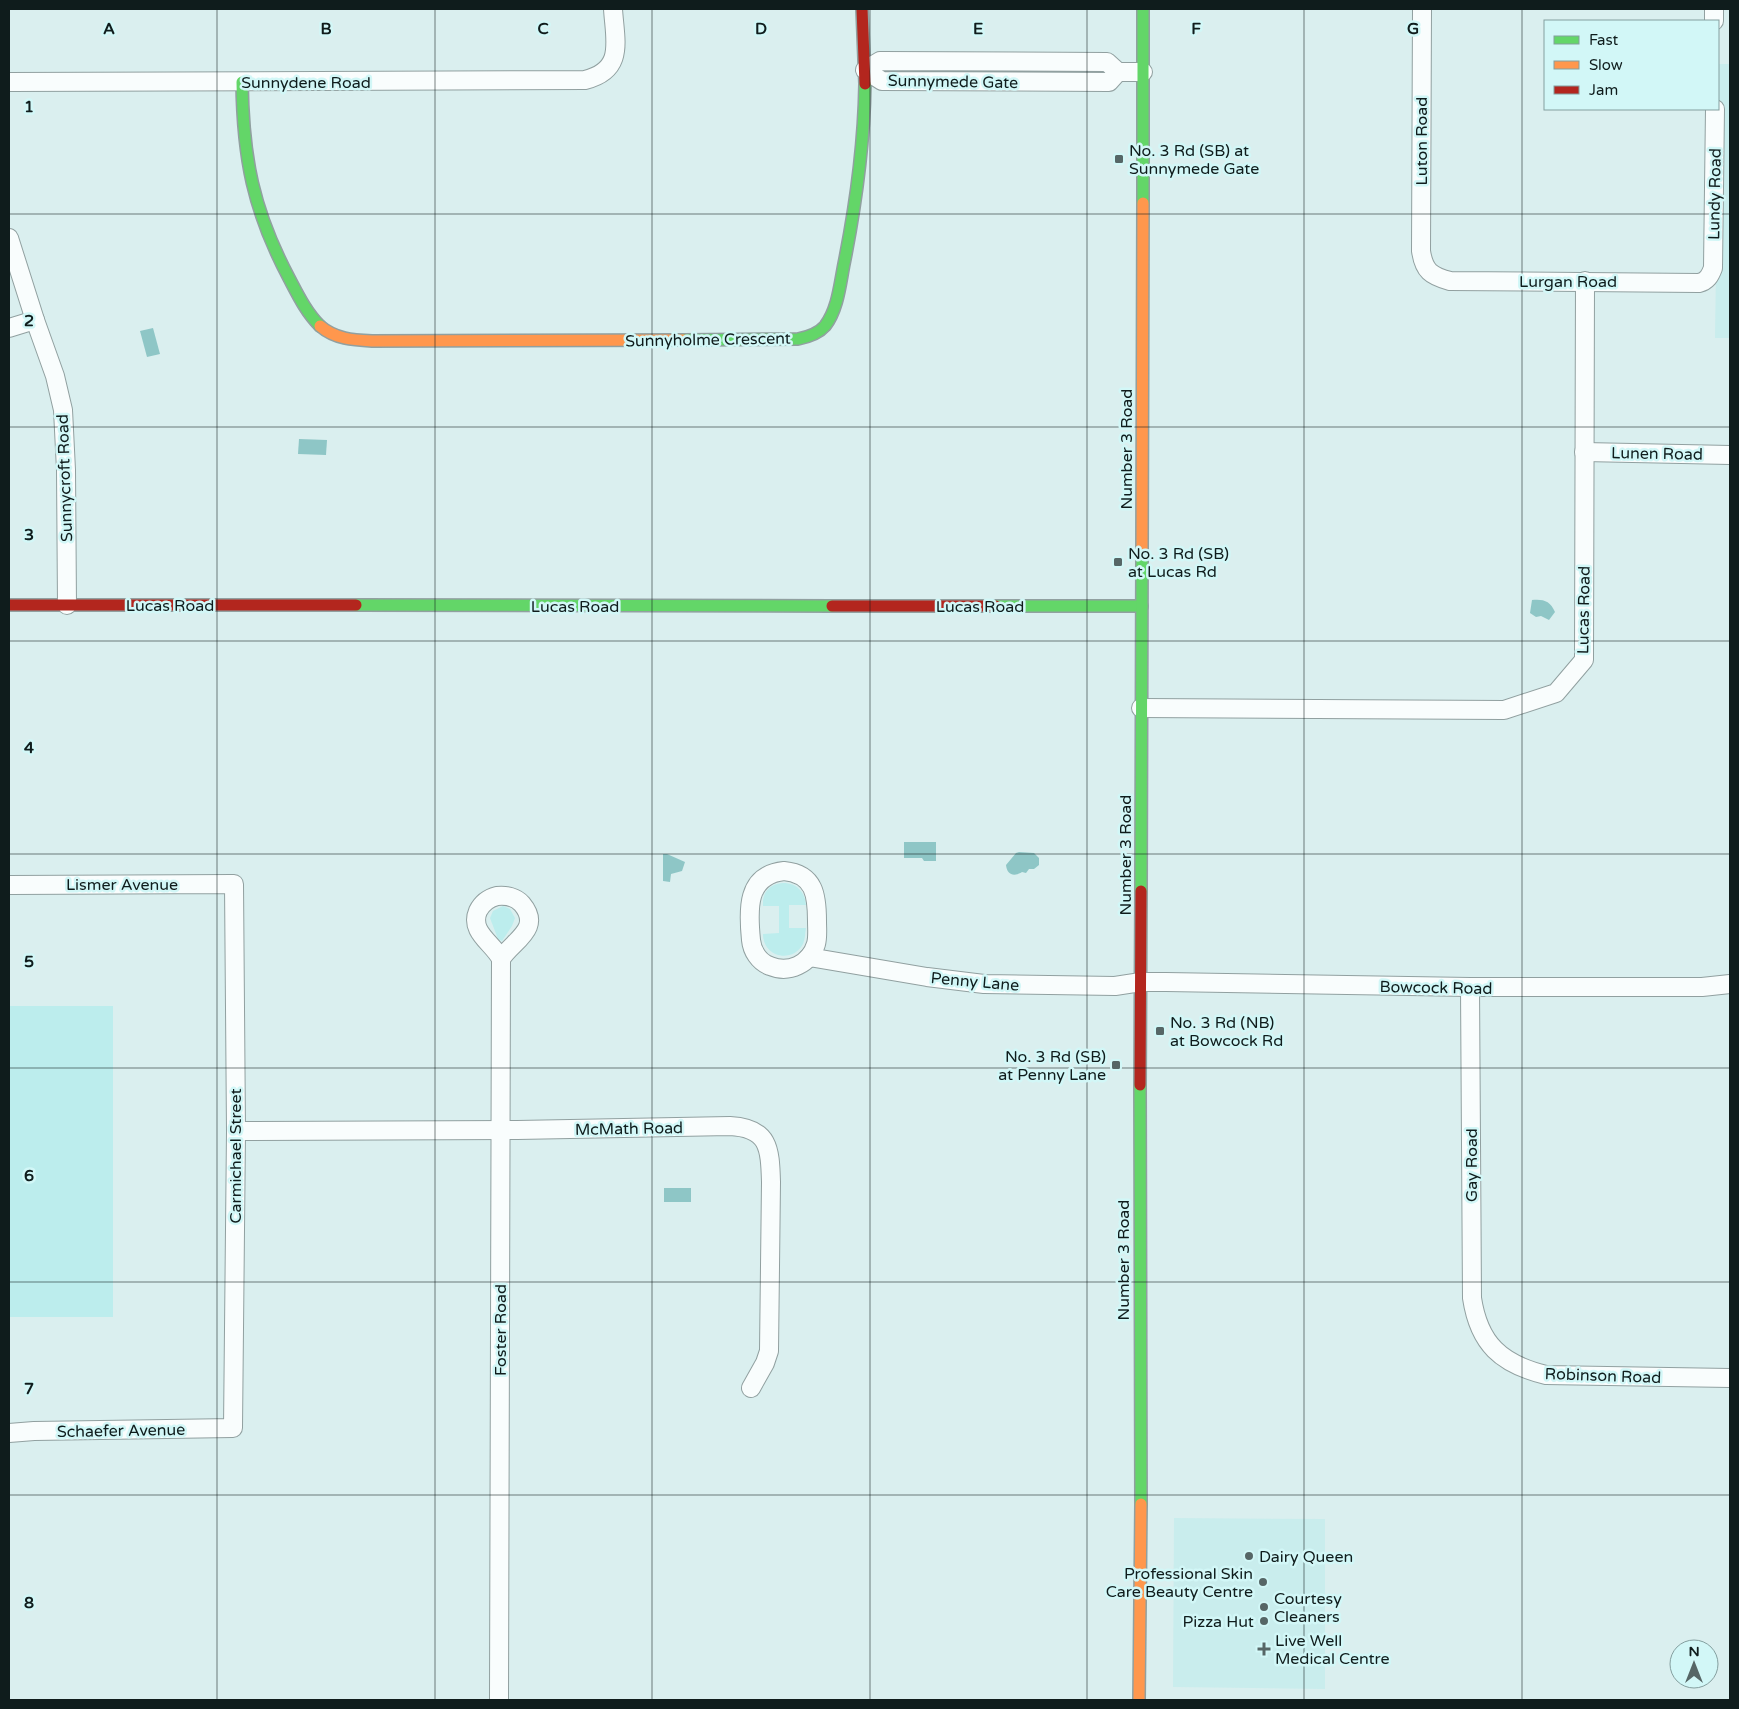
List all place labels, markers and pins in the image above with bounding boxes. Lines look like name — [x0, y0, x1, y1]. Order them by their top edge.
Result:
place label: No. 3 Rd (SB) at Sunnymede Gate — [1129, 141, 1259, 179]
marker: No. 3 Rd (SB) at Sunnymede Gate — [1113, 153, 1125, 165]
place label: No. 3 Rd (SB) at Lucas Rd — [1128, 544, 1229, 582]
marker: No. 3 Rd (SB) at Lucas Rd — [1112, 556, 1124, 568]
place label: No. 3 Rd (NB) at Bowcock Rd — [1170, 1013, 1283, 1051]
marker: No. 3 Rd (NB) at Bowcock Rd — [1154, 1025, 1166, 1037]
place label: No. 3 Rd (SB) at Penny Lane — [998, 1047, 1106, 1085]
marker: No. 3 Rd (SB) at Penny Lane — [1110, 1059, 1122, 1071]
place label: Dairy Queen — [1259, 1547, 1353, 1567]
marker: Dairy Queen — [1243, 1550, 1255, 1562]
place label: Professional Skin Care Beauty Centre — [1106, 1564, 1253, 1602]
marker: Professional Skin Care Beauty Centre — [1257, 1576, 1269, 1588]
place label: Courtesy Cleaners — [1274, 1589, 1342, 1627]
marker: Courtesy Cleaners — [1258, 1601, 1270, 1613]
place label: Pizza Hut — [1183, 1612, 1254, 1632]
marker: Pizza Hut — [1258, 1615, 1270, 1627]
place label: Live Well Medical Centre — [1275, 1631, 1390, 1669]
marker: Live Well Medical Centre — [1257, 1642, 1271, 1656]

